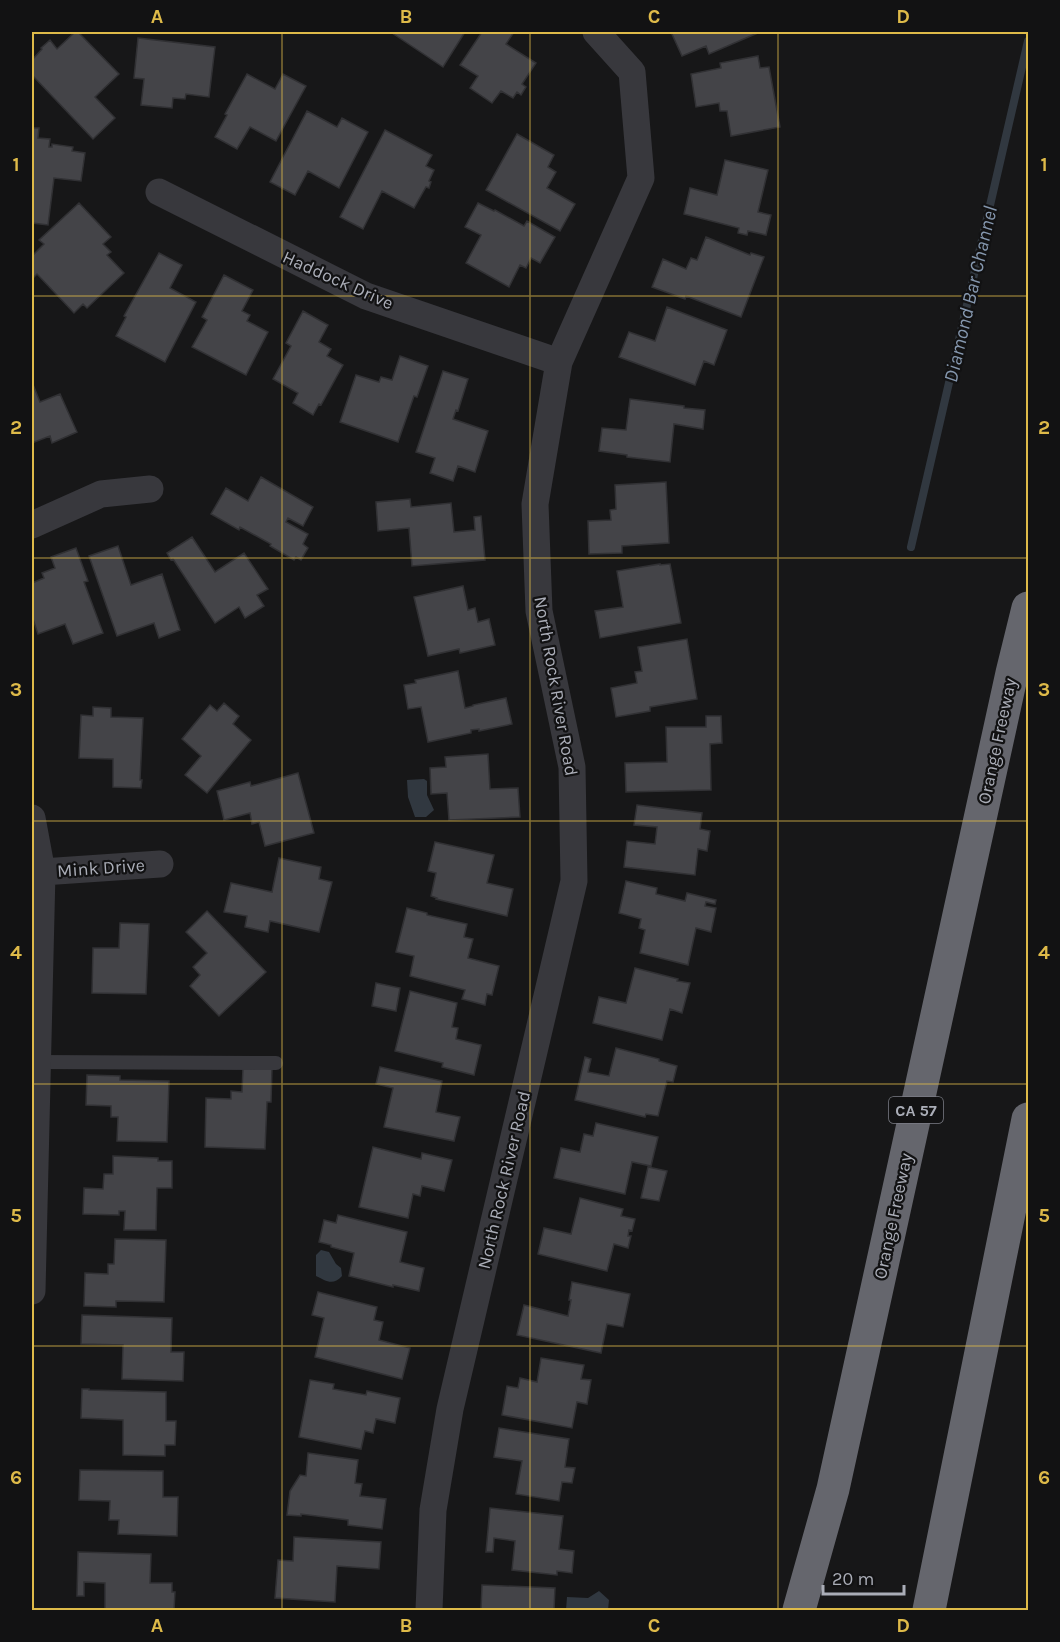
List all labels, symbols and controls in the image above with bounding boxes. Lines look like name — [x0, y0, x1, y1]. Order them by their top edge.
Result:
text: A — [151, 5, 164, 28]
text: B — [400, 5, 412, 28]
text: C — [648, 5, 660, 28]
text: D — [896, 5, 910, 28]
text: 1 — [12, 153, 20, 176]
text: 1 — [1040, 153, 1048, 176]
water label: Diamond Bar Channel — [939, 204, 1002, 385]
street label: Haddock Drive — [279, 246, 397, 314]
text: 2 — [10, 416, 22, 439]
text: 2 — [1038, 416, 1050, 439]
street label: North Rock River Road — [529, 594, 583, 778]
street label: Orange Freeway — [973, 675, 1021, 806]
text: 3 — [10, 678, 22, 701]
text: 3 — [1038, 678, 1050, 701]
street label: Mink Drive — [56, 854, 146, 882]
text: 4 — [10, 941, 22, 964]
text: 4 — [1038, 941, 1050, 964]
street label: North Rock River Road — [473, 1089, 535, 1271]
road number: CA 57 — [889, 1097, 943, 1123]
street label: Orange Freeway — [869, 1150, 917, 1281]
text: 5 — [10, 1204, 22, 1227]
text: 5 — [1038, 1204, 1050, 1227]
text: 6 — [10, 1466, 22, 1489]
text: 6 — [1038, 1466, 1050, 1489]
scale bar — [823, 1558, 904, 1596]
text: 20 m — [832, 1568, 874, 1590]
text: A — [151, 1614, 164, 1637]
text: B — [400, 1614, 412, 1637]
text: C — [648, 1614, 660, 1637]
text: D — [896, 1614, 910, 1637]

